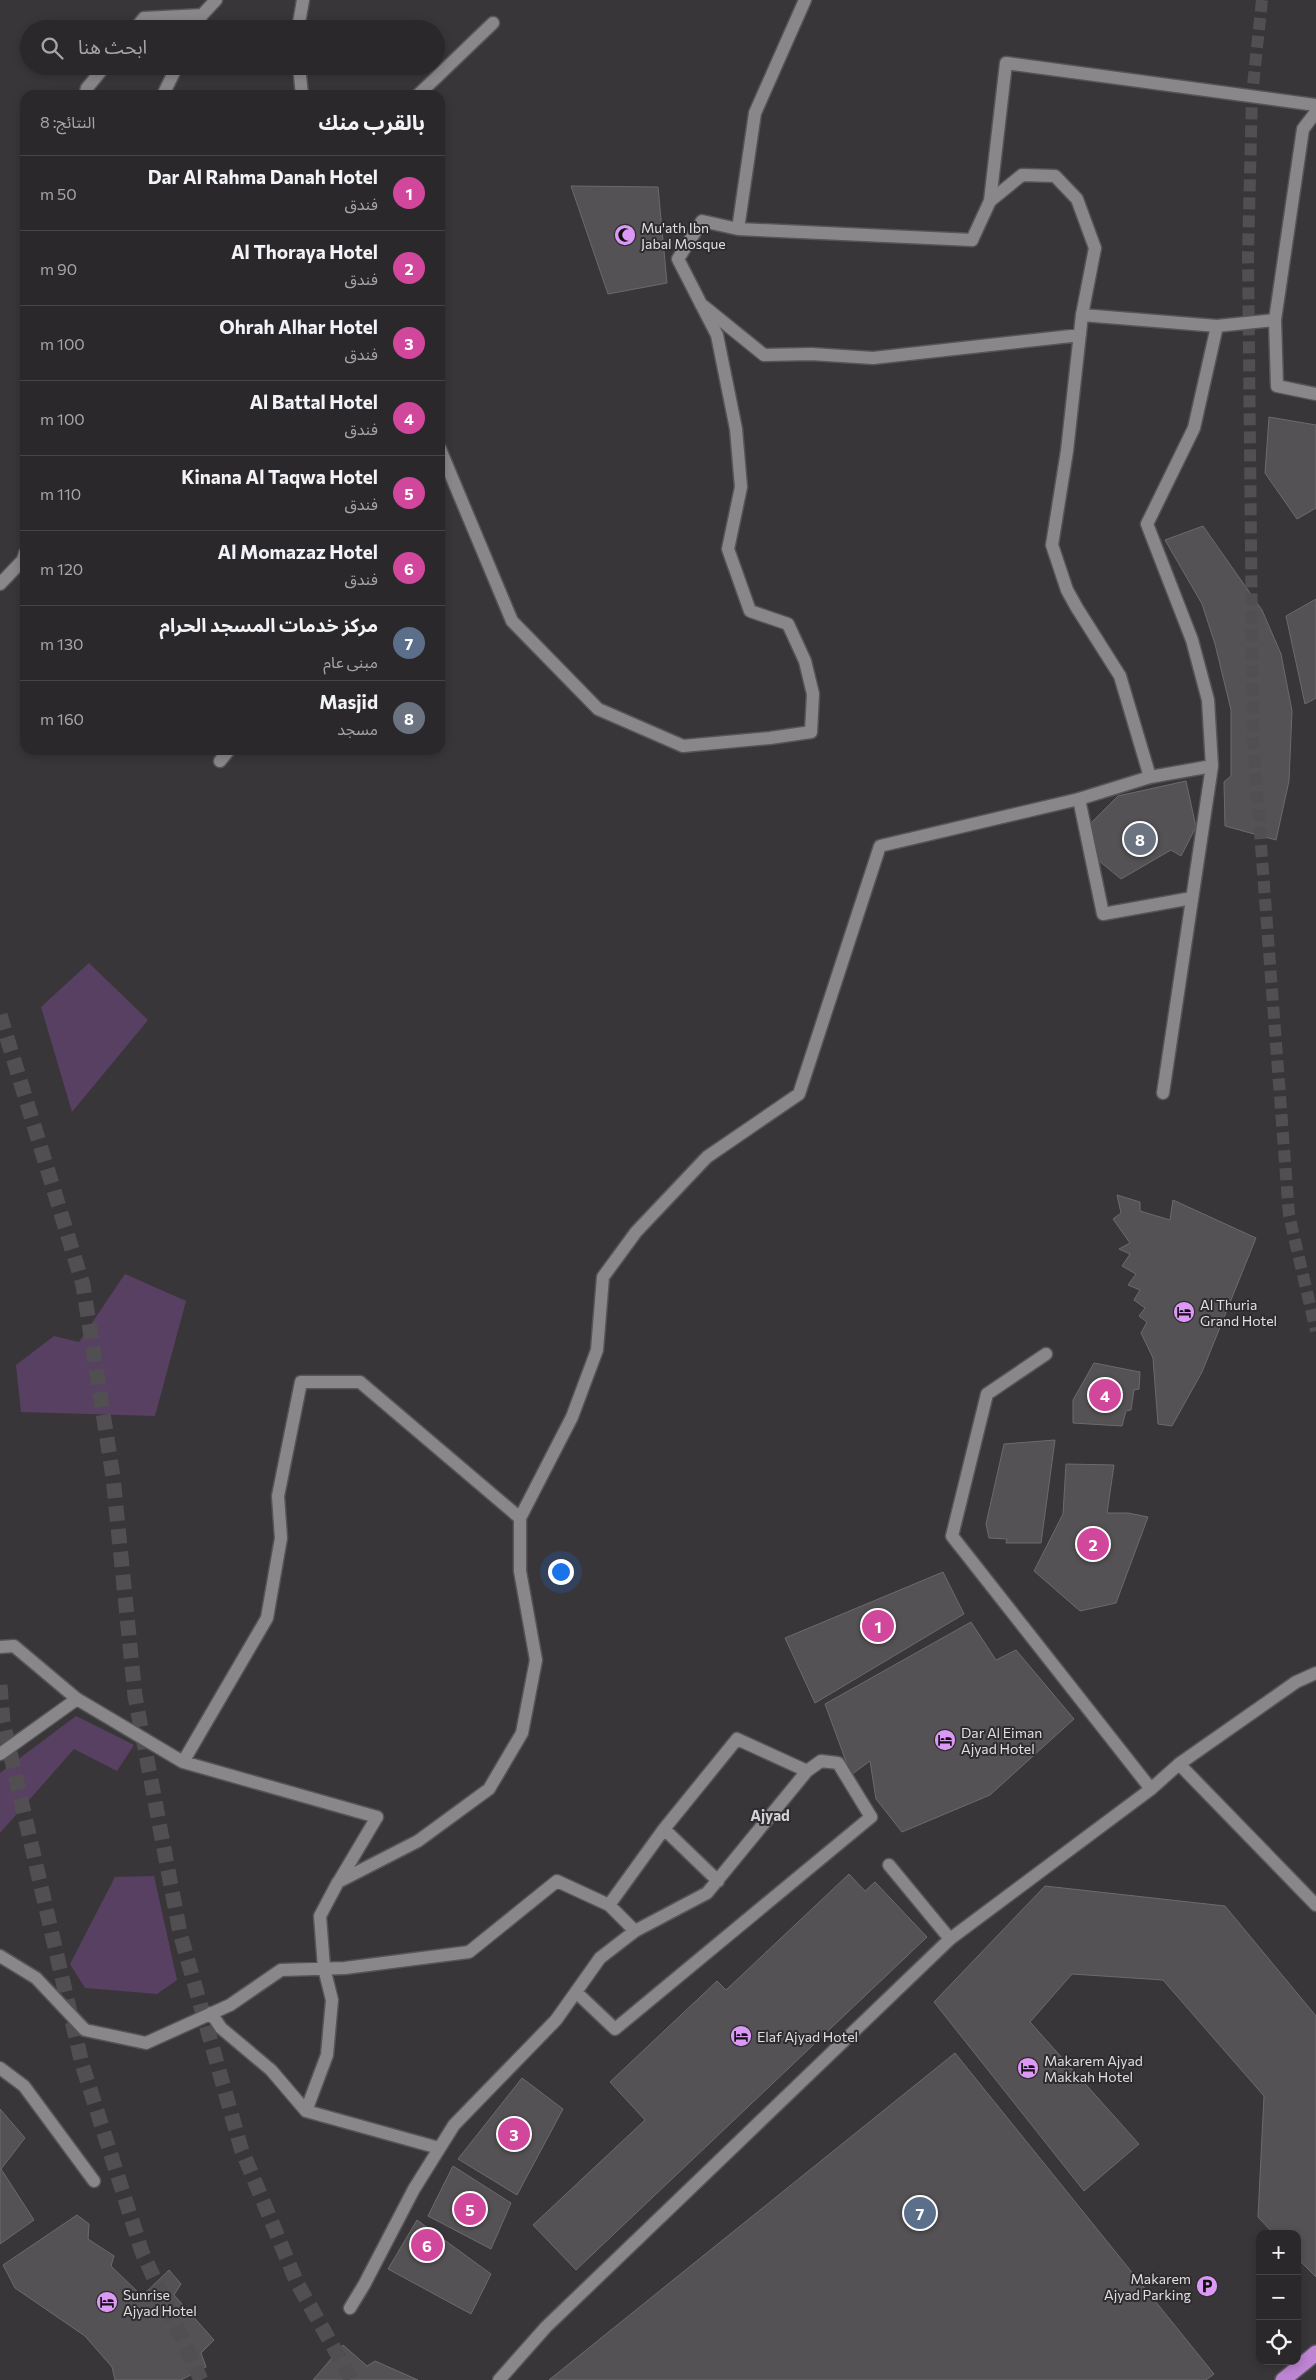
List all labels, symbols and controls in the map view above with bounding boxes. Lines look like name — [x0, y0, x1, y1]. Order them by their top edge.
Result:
search box — [20, 20, 445, 75]
icon: search — [38, 34, 66, 62]
text: ابحث هنا — [78, 35, 147, 58]
text: بالقرب منك — [319, 109, 425, 134]
text: النتائج: 8 — [40, 112, 95, 131]
text: Dar Al Rahma Danah Hotel — [148, 165, 378, 188]
text: 50 m — [40, 184, 77, 203]
text: 1 — [405, 184, 413, 203]
text: فندق — [344, 194, 378, 213]
place label: Mu'ath Ibn Jabal Mosque — [641, 219, 726, 252]
mosque icon: Mu'ath Ibn Jabal Mosque — [613, 223, 637, 247]
text: Al Thoraya Hotel — [231, 240, 378, 263]
text: 90 m — [40, 259, 77, 278]
text: 2 — [404, 259, 414, 278]
text: فندق — [344, 269, 378, 288]
text: Ohrah Alhar Hotel — [219, 315, 378, 338]
text: 100 m — [40, 334, 85, 353]
text: 3 — [404, 334, 414, 353]
text: فندق — [344, 344, 378, 363]
text: Al Battal Hotel — [249, 390, 378, 413]
text: 100 m — [40, 409, 85, 428]
text: 4 — [404, 409, 414, 428]
text: فندق — [344, 419, 378, 438]
text: Kinana Al Taqwa Hotel — [181, 465, 378, 488]
text: 110 m — [40, 484, 81, 503]
text: 5 — [404, 484, 414, 503]
text: فندق — [344, 494, 378, 513]
text: Al Momazaz Hotel — [218, 540, 378, 563]
text: 120 m — [40, 559, 83, 578]
text: 6 — [404, 559, 414, 578]
text: فندق — [344, 569, 378, 588]
text: مركز خدمات المسجد الحرام — [159, 613, 378, 636]
text: 130 m — [40, 634, 83, 653]
text: 7 — [405, 634, 413, 653]
text: مبنى عام — [323, 652, 378, 671]
text: Masjid — [319, 690, 378, 713]
text: 160 m — [40, 709, 84, 728]
text: 8 — [404, 709, 414, 728]
text: مسجد — [337, 719, 378, 738]
pin: 8 — [1124, 820, 1156, 858]
place label: Al Thuria Grand Hotel — [1200, 1296, 1277, 1329]
hotel icon: Al Thuria Grand Hotel — [1172, 1300, 1196, 1324]
pin: 4 — [1089, 1376, 1121, 1414]
pin: 2 — [1077, 1525, 1109, 1563]
your location — [548, 1559, 574, 1585]
pin: 1 — [862, 1607, 894, 1645]
place label: Dar Al Eiman Ajyad Hotel — [961, 1724, 1042, 1757]
hotel icon: Dar Al Eiman Ajyad Hotel — [933, 1728, 957, 1752]
district label: Ajyad — [750, 1806, 790, 1824]
hotel icon: Elaf Ajyad Hotel — [729, 2024, 753, 2048]
place label: Elaf Ajyad Hotel — [757, 2028, 858, 2045]
place label: Makarem Ajyad Makkah Hotel — [1044, 2052, 1143, 2085]
hotel icon: Makarem Ajyad Makkah Hotel — [1016, 2056, 1040, 2080]
pin: 3 — [498, 2115, 530, 2153]
pin: 5 — [454, 2190, 486, 2228]
pin: 7 — [904, 2194, 936, 2232]
pin: 6 — [411, 2226, 443, 2264]
map controls — [1256, 2230, 1301, 2365]
button: + — [1256, 2230, 1301, 2275]
place label: Makarem Ajyad Parking — [1104, 2270, 1191, 2303]
parking icon: Makarem Ajyad Parking — [1195, 2274, 1219, 2298]
button: − — [1256, 2275, 1301, 2320]
place label: Sunrise Ajyad Hotel — [123, 2286, 197, 2319]
hotel icon: Sunrise Ajyad Hotel — [95, 2290, 119, 2314]
button: locate — [1256, 2320, 1301, 2365]

